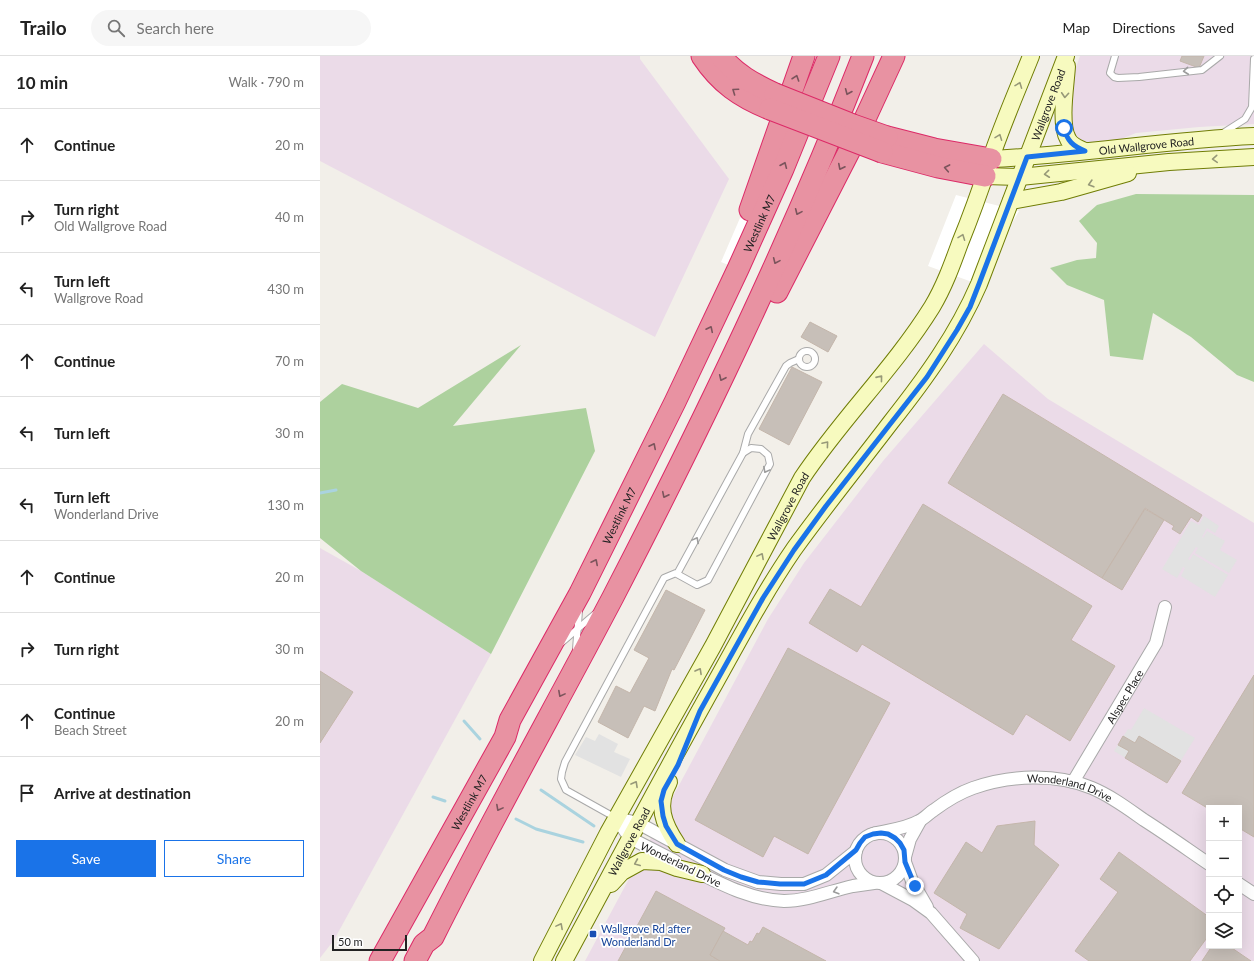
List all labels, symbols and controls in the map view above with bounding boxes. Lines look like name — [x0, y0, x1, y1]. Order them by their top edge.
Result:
search box — [91, 10, 371, 46]
text: Trailo — [20, 16, 67, 39]
icon: search — [105, 17, 127, 39]
text: Search here — [137, 19, 214, 37]
text: Map — [1063, 19, 1090, 36]
text: Directions — [1112, 19, 1175, 36]
text: Saved — [1197, 19, 1234, 36]
street label: Wallgrove Road — [1028, 67, 1067, 142]
one-way arrow — [1183, 67, 1189, 76]
text: 10 min — [16, 72, 68, 93]
text: Walk · 790 m — [228, 74, 304, 90]
one-way arrow — [792, 75, 800, 82]
one-way arrow — [1015, 82, 1023, 89]
one-way arrow — [733, 89, 740, 96]
one-way arrow — [844, 89, 852, 96]
one-way arrow — [1060, 92, 1069, 98]
route start — [1055, 119, 1073, 137]
one-way arrow — [995, 133, 1003, 140]
icon: ahead — [16, 134, 38, 156]
street label: Old Wallgrove Road — [1098, 134, 1195, 157]
text: Continue — [54, 136, 115, 154]
text: 20 m — [275, 137, 304, 153]
one-way arrow — [1212, 155, 1218, 163]
one-way arrow — [780, 161, 788, 168]
one-way arrow — [838, 163, 846, 170]
one-way arrow — [944, 165, 950, 173]
one-way arrow — [1044, 169, 1050, 178]
one-way arrow — [1088, 179, 1095, 188]
street label: Westlink M7 — [740, 192, 777, 254]
text: Turn right — [54, 200, 119, 218]
icon: right — [16, 206, 38, 228]
one-way arrow — [794, 208, 802, 215]
text: 40 m — [275, 209, 304, 225]
text: Old Wallgrove Road — [54, 218, 167, 234]
one-way arrow — [958, 234, 966, 241]
one-way arrow — [773, 257, 781, 265]
text: Turn left — [54, 272, 110, 290]
icon: left — [16, 278, 38, 300]
text: 430 m — [267, 281, 304, 297]
text: Wallgrove Road — [54, 290, 143, 306]
one-way arrow — [705, 326, 713, 334]
icon: ahead — [16, 350, 38, 372]
text: Continue — [54, 352, 115, 370]
text: 70 m — [275, 353, 304, 369]
one-way arrow — [719, 374, 727, 381]
one-way arrow — [876, 376, 883, 383]
icon: left — [16, 422, 38, 444]
text: Turn left — [54, 424, 110, 442]
text: 30 m — [275, 425, 304, 441]
one-way arrow — [821, 442, 828, 449]
one-way arrow — [648, 443, 656, 450]
one-way arrow — [763, 466, 771, 473]
street label: Wallgrove Road — [764, 469, 811, 542]
street label: Westlink M7 — [599, 485, 638, 546]
text: Turn left — [54, 488, 110, 506]
one-way arrow — [662, 491, 670, 498]
icon: left — [16, 494, 38, 516]
text: 130 m — [267, 497, 304, 513]
text: Wonderland Drive — [54, 506, 159, 522]
one-way arrow — [691, 537, 699, 544]
one-way arrow — [756, 553, 763, 560]
one-way arrow — [590, 559, 598, 567]
icon: ahead — [16, 566, 38, 588]
text: Continue — [54, 568, 115, 586]
text: 20 m — [275, 569, 304, 585]
icon: right — [16, 638, 38, 660]
text: Turn right — [54, 640, 119, 658]
text: 30 m — [275, 641, 304, 657]
street label: Alspec Place — [1103, 667, 1145, 725]
one-way arrow — [694, 668, 702, 675]
one-way arrow — [558, 690, 565, 697]
text: Continue — [54, 704, 115, 722]
icon: ahead — [16, 710, 38, 732]
text: 20 m — [275, 713, 304, 729]
text: Beach Street — [54, 722, 127, 738]
street label: Wonderland Drive — [1027, 771, 1115, 804]
street label: Westlink M7 — [448, 772, 489, 832]
one-way arrow — [631, 781, 638, 788]
icon: arrive — [16, 782, 38, 804]
text: Arrive at destination — [54, 784, 191, 802]
one-way arrow — [496, 804, 504, 812]
street label: Wallgrove Road — [605, 805, 652, 878]
map controls — [1206, 805, 1242, 949]
button: + — [1206, 805, 1242, 841]
street label: Wonderland Drive — [638, 839, 724, 889]
button: Save — [16, 840, 156, 877]
button: Share — [164, 840, 304, 877]
button: − — [1206, 841, 1242, 877]
one-way arrow — [634, 859, 641, 867]
route end — [906, 877, 924, 895]
button: locate — [1206, 877, 1242, 913]
one-way arrow — [833, 886, 840, 895]
button: layers — [1206, 913, 1242, 949]
place label: Wallgrove Rd after Wonderland Dr — [601, 922, 690, 948]
one-way arrow — [555, 923, 562, 931]
marker: Wallgrove Rd after Wonderland Dr — [588, 929, 598, 939]
scale bar — [332, 933, 407, 952]
text: 50 m — [338, 935, 363, 948]

